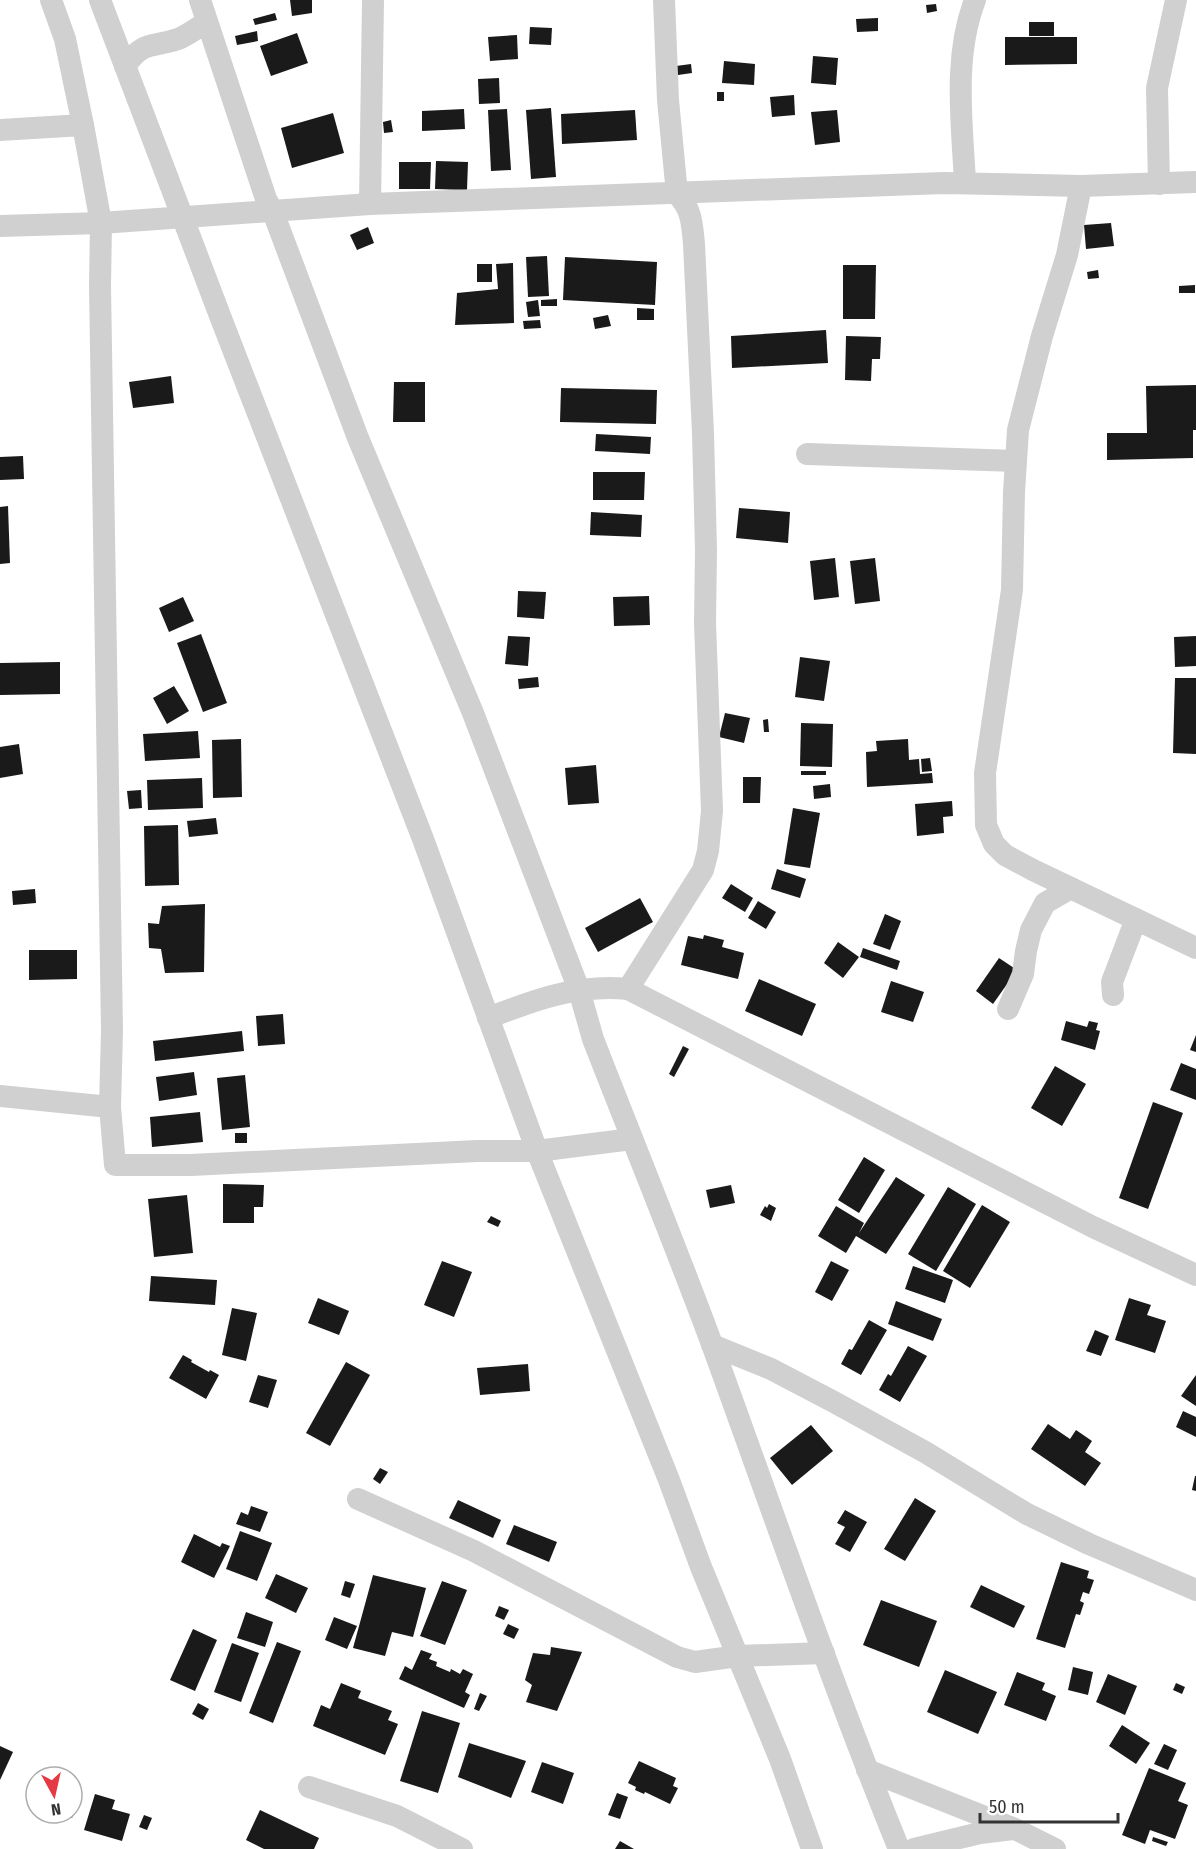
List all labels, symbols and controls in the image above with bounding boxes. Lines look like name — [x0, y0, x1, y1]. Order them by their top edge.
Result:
north arrow — [24, 1765, 84, 1825]
scale bar — [980, 1786, 1118, 1824]
text: 50 m — [989, 1796, 1025, 1818]
text: N — [50, 1799, 62, 1819]

